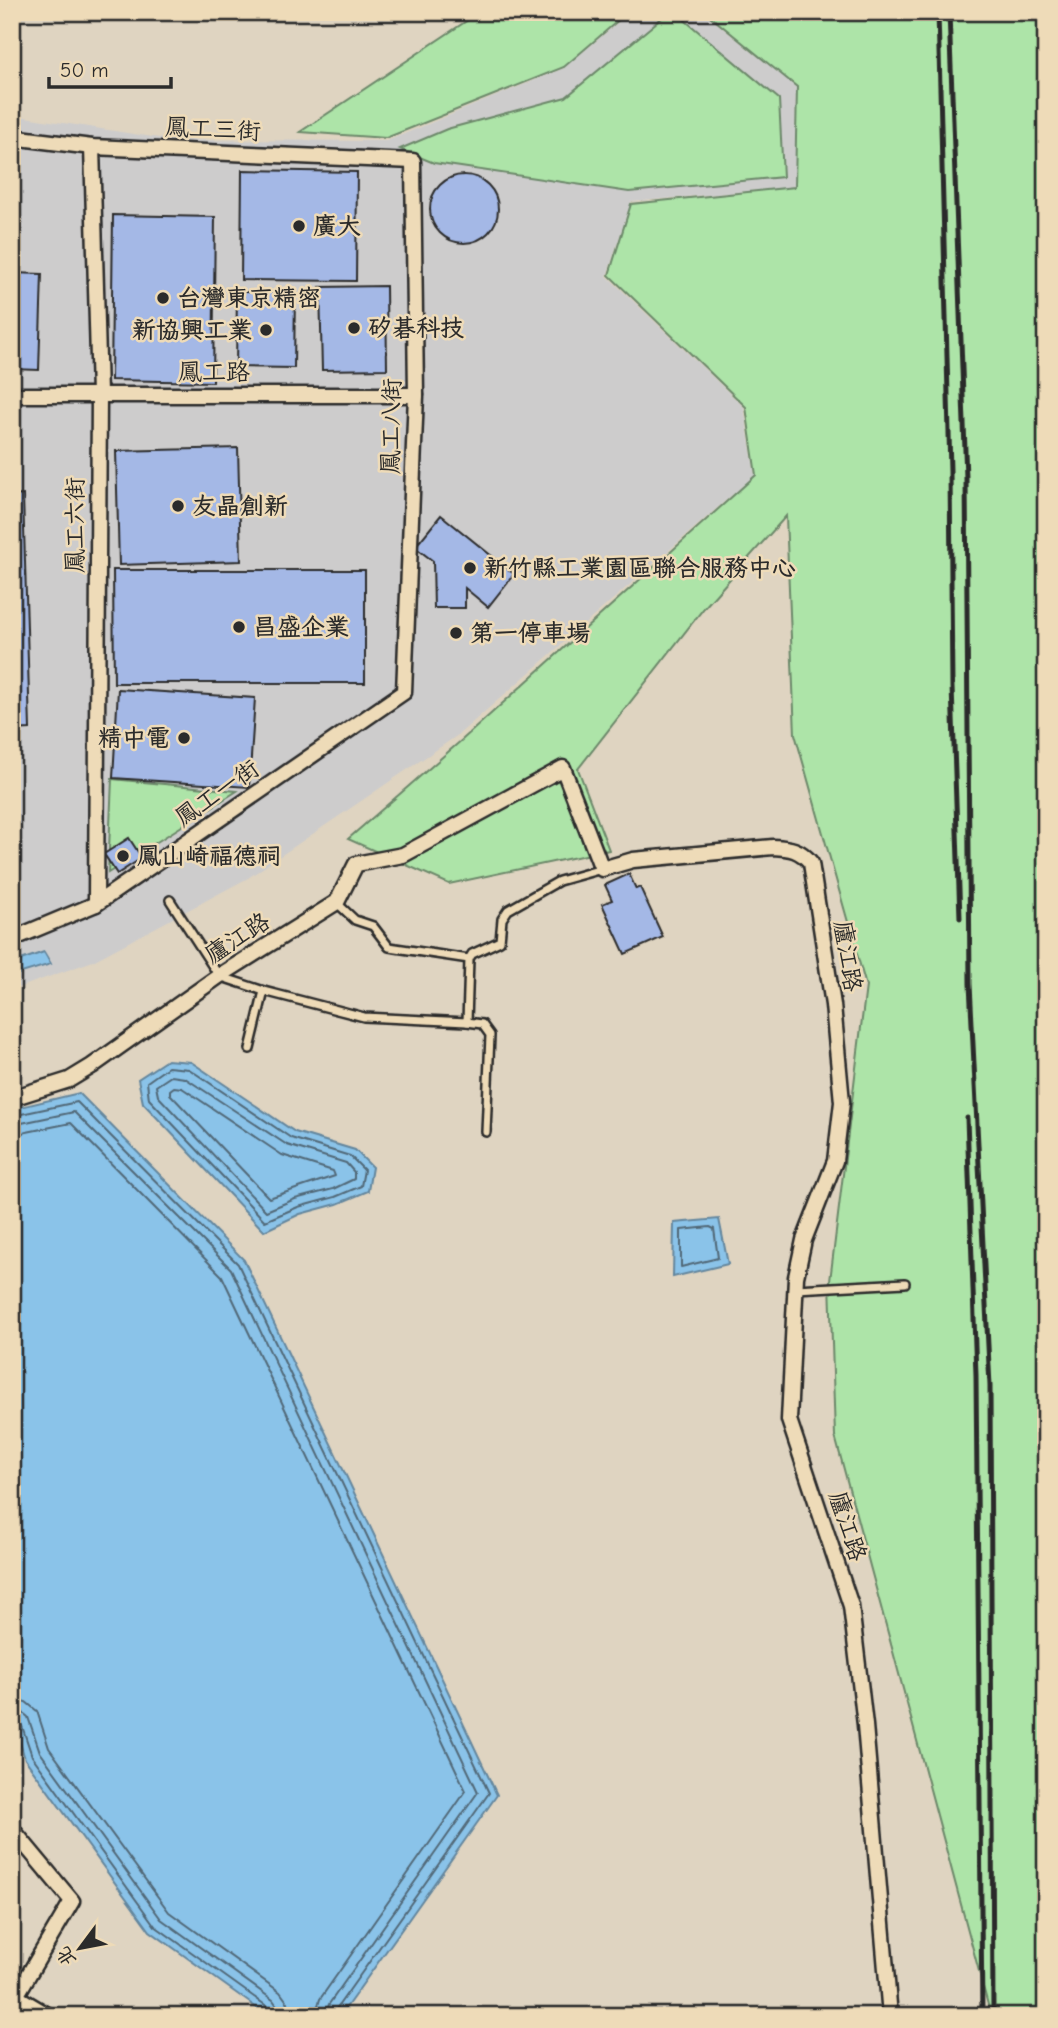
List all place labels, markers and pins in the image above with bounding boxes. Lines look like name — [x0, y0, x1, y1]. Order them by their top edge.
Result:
place label: 廣大 — [313, 212, 361, 240]
marker: 廣大 — [291, 218, 307, 234]
place label: 台灣東京精密 — [177, 284, 321, 312]
marker: 台灣東京精密 — [155, 290, 171, 306]
place label: 矽碁科技 — [368, 314, 464, 342]
place label: 新協興工業 — [132, 316, 252, 344]
marker: 矽碁科技 — [346, 320, 362, 336]
marker: 新協興工業 — [258, 322, 274, 338]
place label: 友晶創新 — [192, 492, 288, 520]
marker: 友晶創新 — [170, 498, 186, 514]
place label: 新竹縣工業園區聯合服務中心 — [484, 554, 796, 582]
marker: 新竹縣工業園區聯合服務中心 — [462, 560, 478, 576]
place label: 昌盛企業 — [253, 613, 349, 641]
marker: 昌盛企業 — [231, 619, 247, 635]
place label: 第一停車場 — [470, 619, 590, 647]
marker: 第一停車場 — [448, 625, 464, 641]
place label: 精中電 — [98, 724, 170, 752]
marker: 精中電 — [176, 730, 192, 746]
place label: 鳳山崎福德祠 — [137, 842, 281, 870]
marker: 鳳山崎福德祠 — [115, 848, 131, 864]

